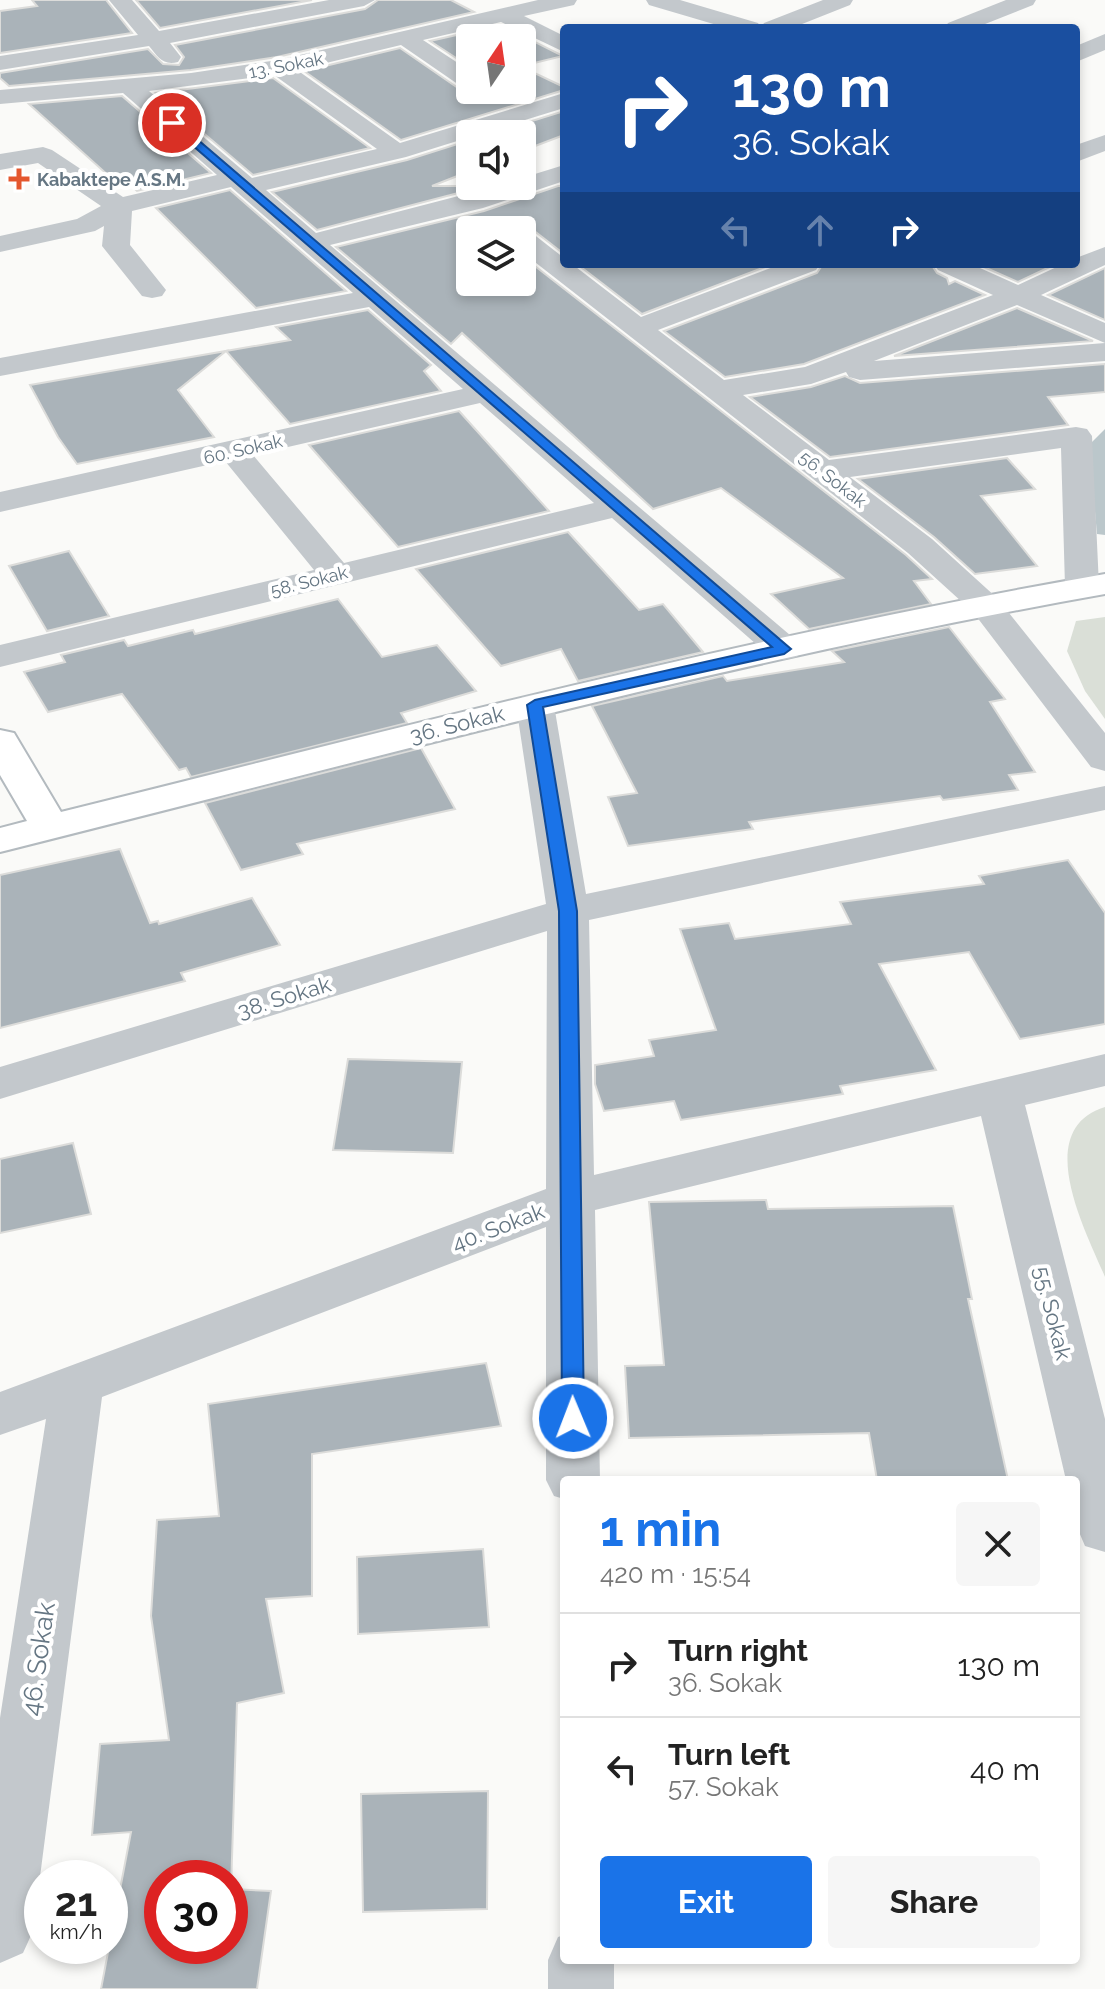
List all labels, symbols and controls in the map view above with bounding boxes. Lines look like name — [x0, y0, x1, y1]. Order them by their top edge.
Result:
north arrow — [456, 24, 536, 104]
map controls — [456, 24, 536, 296]
street label: 13. Sokak — [247, 47, 326, 83]
text: 130 m — [732, 54, 891, 120]
icon: right — [600, 56, 704, 160]
pin — [138, 89, 206, 157]
icon: arrive — [150, 101, 194, 145]
button: sound — [456, 120, 536, 200]
text: 36. Sokak — [732, 121, 890, 163]
marker: Kabaktepe A.S.M. — [8, 168, 30, 190]
place label: Kabaktepe A.S.M. — [37, 169, 186, 190]
icon: left — [714, 208, 758, 252]
icon: ahead — [798, 208, 842, 252]
icon: right — [882, 208, 926, 252]
button: layers — [456, 216, 536, 296]
street label: 60. Sokak — [201, 430, 285, 468]
street label: 56. Sokak — [795, 446, 871, 512]
street label: 58. Sokak — [268, 561, 350, 601]
street label: 36. Sokak — [407, 700, 507, 748]
street label: 38. Sokak — [234, 970, 334, 1024]
street label: 40. Sokak — [448, 1197, 548, 1257]
street label: 55. Sokak — [1029, 1264, 1077, 1363]
position arrow — [531, 1376, 615, 1460]
text: 1 min — [600, 1501, 721, 1557]
button: close — [956, 1502, 1040, 1586]
text: 420 m · 15:54 — [600, 1559, 751, 1589]
street label: 46. Sokak — [15, 1600, 61, 1718]
text: Turn right — [668, 1633, 808, 1668]
icon: right — [600, 1643, 644, 1687]
text: 130 m — [958, 1648, 1040, 1683]
text: 36. Sokak — [668, 1668, 782, 1698]
text: Turn left — [668, 1737, 790, 1772]
icon: left — [600, 1747, 644, 1791]
text: 40 m — [970, 1752, 1040, 1787]
text: 57. Sokak — [668, 1772, 779, 1802]
button: Exit — [600, 1856, 812, 1948]
button: Share — [828, 1856, 1040, 1948]
speed limit sign: 30 — [144, 1860, 248, 1964]
text: 21 — [55, 1878, 97, 1925]
text: km/h — [50, 1920, 102, 1944]

